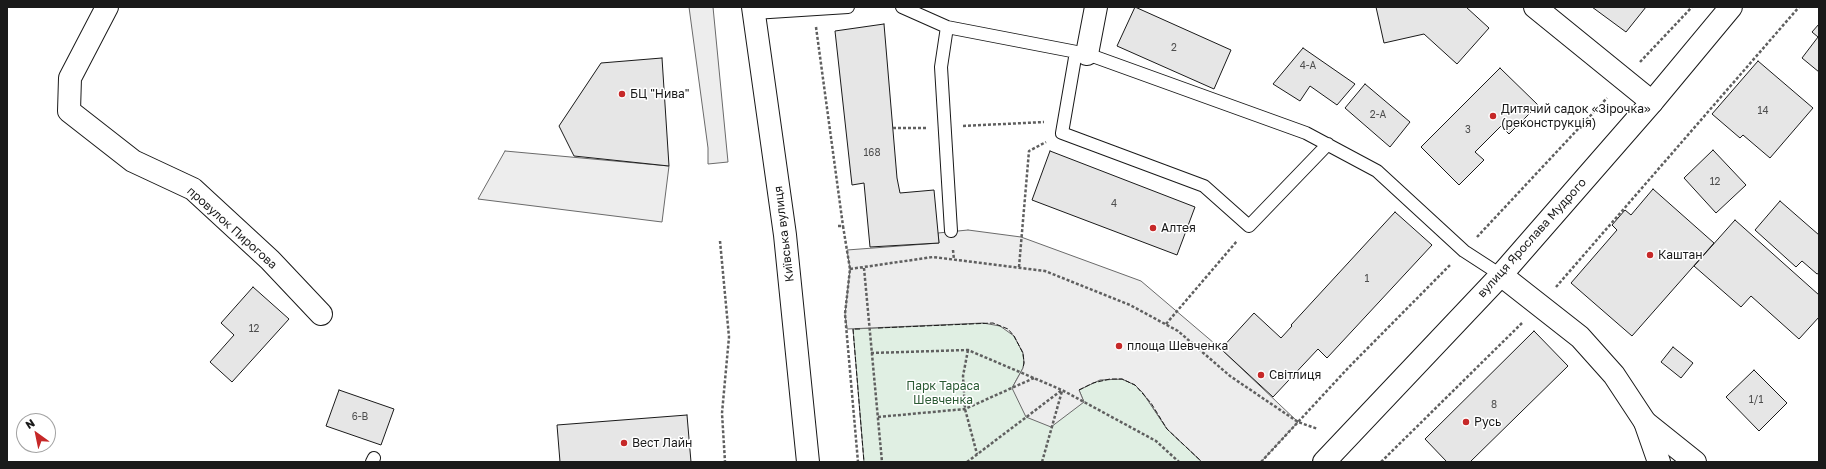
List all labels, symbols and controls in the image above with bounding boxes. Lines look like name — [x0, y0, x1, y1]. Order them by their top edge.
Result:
house number: 2 — [1171, 42, 1177, 54]
house number: 4-А — [1300, 60, 1316, 72]
place label: БЦ "Нива" — [630, 87, 689, 101]
marker: БЦ "Нива" — [617, 89, 627, 99]
place label: Дитячий садок «Зірочка» (реконструкція) — [1501, 102, 1651, 130]
house number: 14 — [1758, 105, 1768, 117]
house number: 2-А — [1370, 109, 1386, 121]
marker: Дитячий садок «Зірочка» (реконструкція) — [1488, 111, 1498, 121]
house number: 3 — [1465, 124, 1471, 136]
house number: 168 — [864, 147, 880, 159]
street label: вулиця Ярослава Мудрого — [1475, 175, 1589, 301]
house number: 12 — [1710, 176, 1720, 188]
street label: провулок Пирогова — [184, 184, 280, 272]
street label: Київська вулиця — [771, 185, 797, 283]
house number: 4 — [1111, 198, 1117, 210]
place label: Алтея — [1161, 221, 1196, 235]
marker: Алтея — [1148, 223, 1158, 233]
place label: Каштан — [1658, 248, 1703, 262]
marker: Каштан — [1645, 250, 1655, 260]
house number: 1 — [1365, 273, 1369, 285]
house number: 12 — [249, 323, 259, 335]
place label: площа Шевченка — [1127, 339, 1228, 353]
marker: площа Шевченка — [1114, 341, 1124, 351]
place label: Світлиця — [1269, 368, 1321, 382]
marker: Світлиця — [1256, 370, 1266, 380]
park label: Парк Тараса Шевченка — [906, 379, 980, 407]
house number: 1/1 — [1749, 394, 1763, 406]
house number: 8 — [1491, 399, 1497, 411]
house number: 6-В — [352, 411, 368, 423]
north arrow — [16, 413, 56, 453]
place label: Русь — [1474, 415, 1501, 429]
text: N — [23, 416, 37, 431]
marker: Русь — [1461, 417, 1471, 427]
place label: Вест Лайн — [632, 436, 692, 450]
marker: Вест Лайн — [619, 438, 629, 448]

